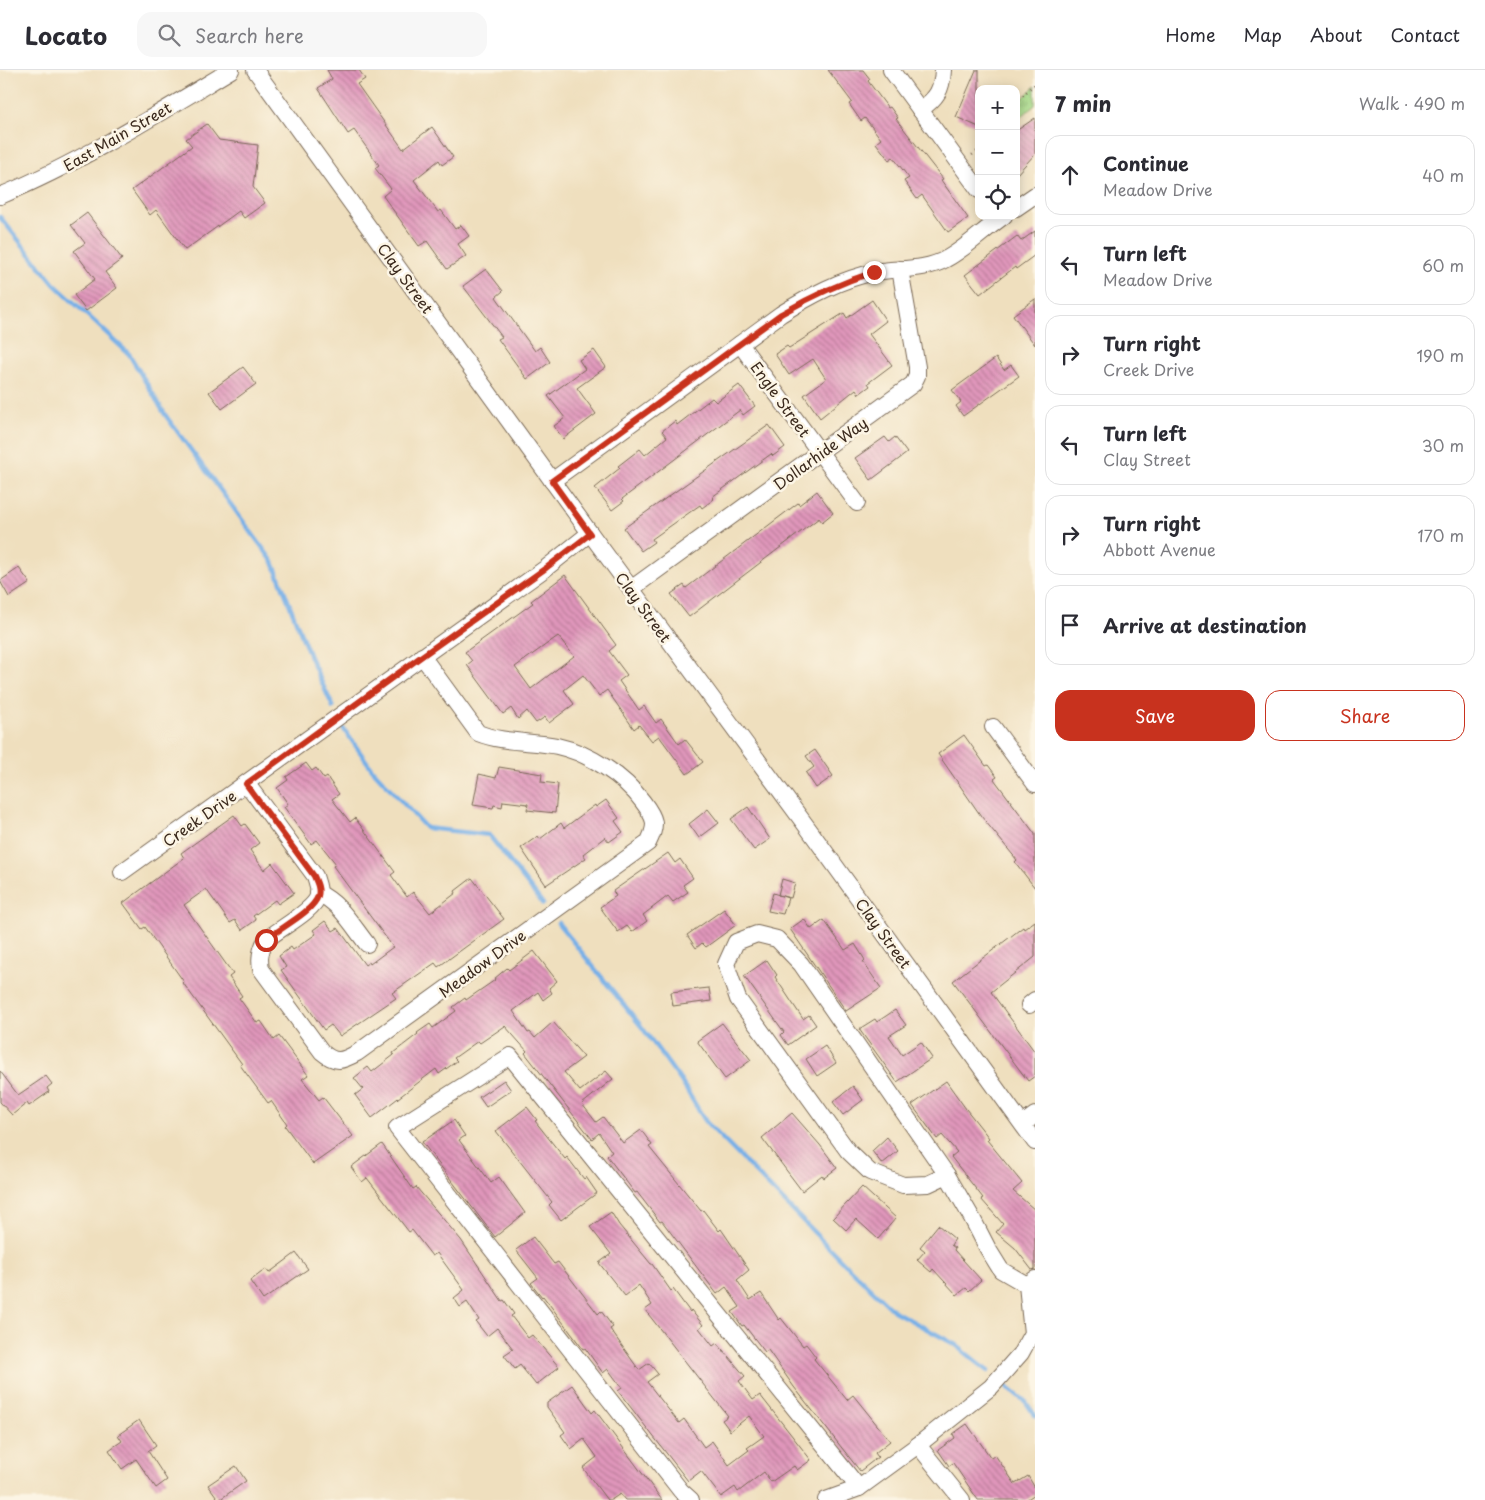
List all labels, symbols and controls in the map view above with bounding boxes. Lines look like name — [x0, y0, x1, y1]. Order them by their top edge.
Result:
search box — [137, 12, 487, 57]
text: Locato — [25, 17, 107, 53]
icon: search — [155, 21, 183, 49]
text: Search here — [195, 21, 304, 49]
text: Home — [1165, 21, 1215, 48]
text: Map — [1243, 21, 1282, 48]
text: About — [1310, 21, 1362, 48]
text: Contact — [1390, 21, 1460, 48]
map controls — [975, 85, 1020, 220]
button: + — [975, 85, 1020, 130]
text: 7 min — [1055, 87, 1111, 119]
text: Walk · 490 m — [1359, 91, 1465, 115]
street label: East Main Street — [59, 96, 175, 176]
button: − — [975, 130, 1020, 175]
text: Continue — [1103, 149, 1189, 177]
icon: ahead — [1056, 161, 1084, 189]
text: 40 m — [1422, 163, 1464, 187]
button: locate — [975, 175, 1020, 220]
text: Meadow Drive — [1103, 177, 1213, 201]
street label: Clay Street — [373, 238, 439, 318]
text: Turn left — [1103, 239, 1187, 267]
icon: left — [1056, 251, 1084, 279]
text: 60 m — [1422, 253, 1464, 277]
route end — [863, 261, 886, 284]
text: Meadow Drive — [1103, 267, 1213, 291]
text: Turn right — [1103, 329, 1201, 357]
icon: right — [1056, 341, 1084, 369]
text: 190 m — [1416, 343, 1464, 367]
street label: Engle Street — [746, 356, 816, 442]
text: Creek Drive — [1103, 357, 1194, 381]
street label: Dollarhide Way — [768, 411, 872, 495]
text: Turn left — [1103, 419, 1187, 447]
icon: left — [1056, 431, 1084, 459]
text: 30 m — [1422, 433, 1464, 457]
text: Clay Street — [1103, 447, 1191, 471]
text: Turn right — [1103, 509, 1201, 537]
icon: right — [1056, 521, 1084, 549]
text: 170 m — [1418, 523, 1464, 547]
text: Abbott Avenue — [1103, 537, 1216, 561]
street label: Clay Street — [611, 567, 677, 647]
icon: arrive — [1056, 611, 1084, 639]
text: Arrive at destination — [1103, 611, 1307, 639]
button: Save — [1055, 690, 1255, 741]
button: Share — [1265, 690, 1465, 741]
street label: Creek Drive — [157, 784, 241, 852]
street label: Clay Street — [851, 893, 917, 973]
street label: Meadow Drive — [434, 923, 530, 1003]
route start — [255, 929, 278, 952]

